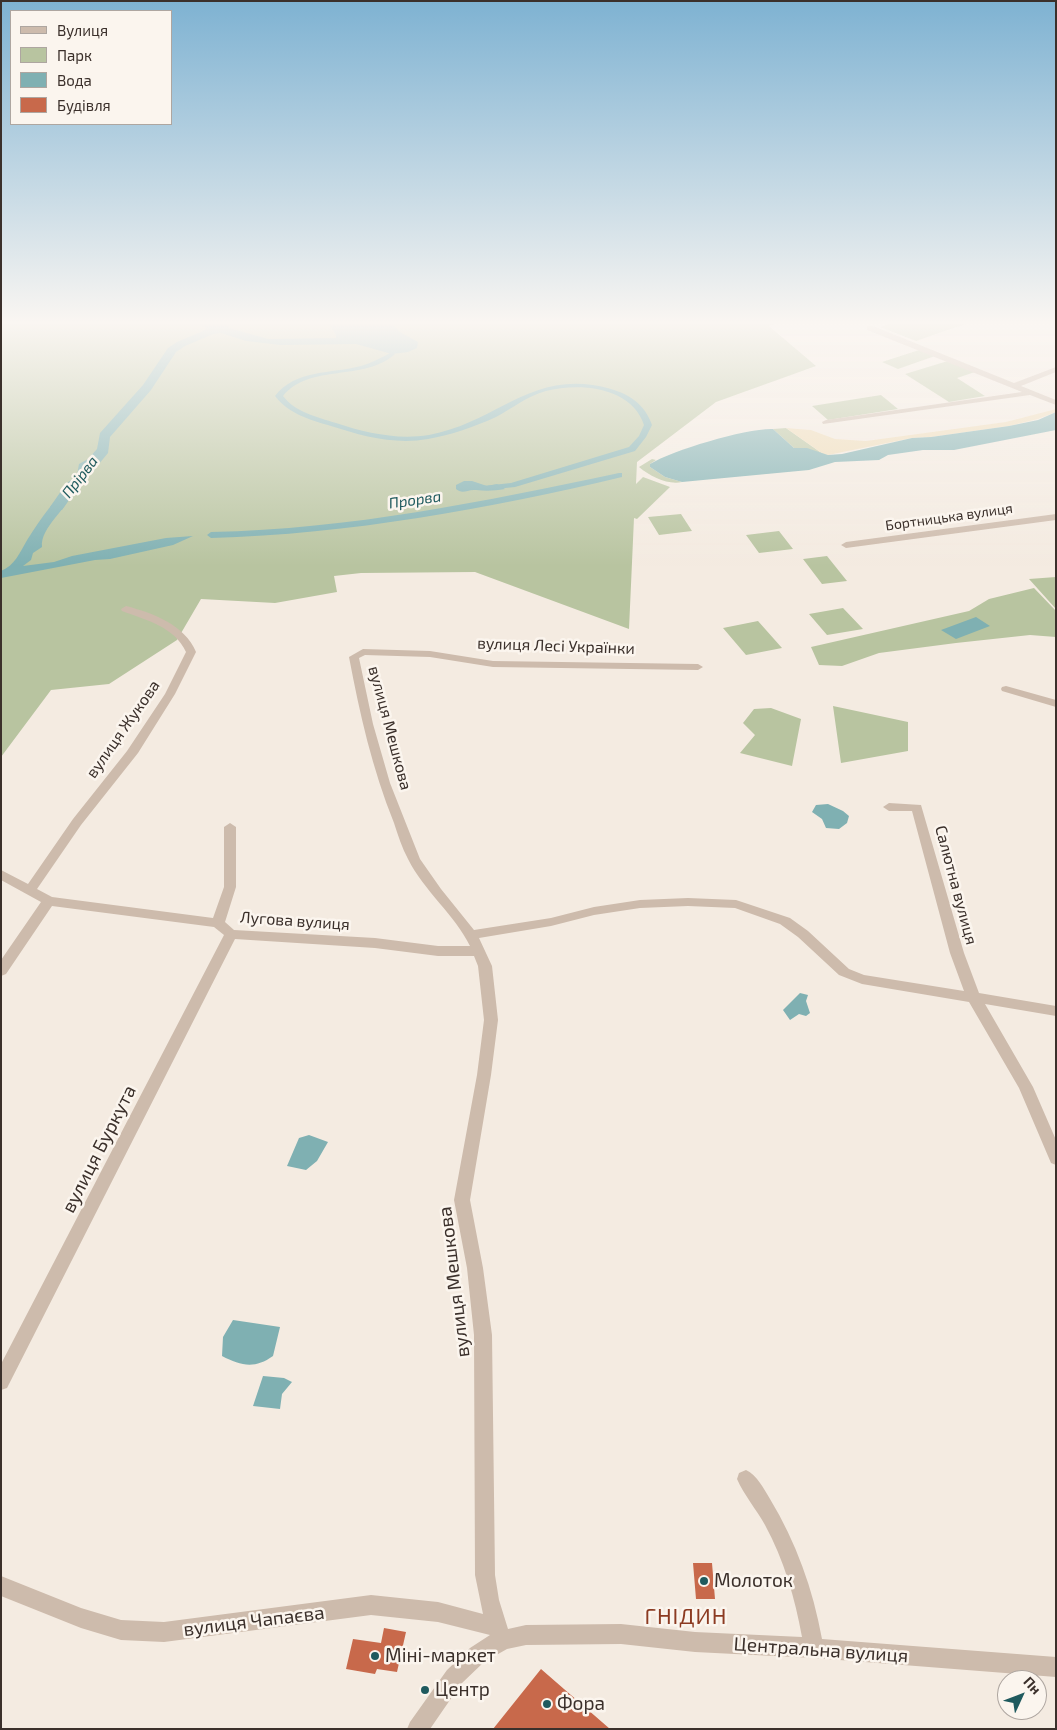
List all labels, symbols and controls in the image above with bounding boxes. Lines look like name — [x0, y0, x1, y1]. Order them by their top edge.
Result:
legend — [10, 10, 172, 125]
text: Вулиця — [57, 21, 108, 39]
text: Парк — [57, 46, 92, 64]
text: Вода — [57, 71, 92, 89]
text: Будівля — [57, 96, 111, 114]
water label: Прірва — [58, 453, 102, 501]
water label: Прорва — [388, 487, 442, 513]
street label: Бортницька вулиця — [884, 500, 1014, 534]
street label: вулиця Лесі Українки — [477, 634, 635, 658]
street label: вулиця Мешкова — [364, 664, 416, 792]
street label: вулиця Жукова — [82, 676, 164, 782]
street label: Салютна вулиця — [931, 823, 981, 947]
street label: Лугова вулиця — [240, 908, 350, 934]
street label: вулиця Буркута — [57, 1081, 141, 1217]
street label: вулиця Мешкова — [433, 1205, 475, 1359]
place label: Молоток — [714, 1570, 793, 1592]
marker: Молоток — [698, 1575, 710, 1587]
street label: вулиця Чапаєва — [182, 1601, 326, 1641]
district label: ГНІДИН — [644, 1604, 728, 1630]
street label: Центральна вулиця — [733, 1633, 909, 1667]
place label: Міні-маркет — [385, 1645, 496, 1667]
marker: Міні-маркет — [369, 1650, 381, 1662]
north arrow — [997, 1670, 1047, 1720]
text: Пн — [1020, 1673, 1045, 1698]
place label: Центр — [435, 1679, 490, 1701]
marker: Центр — [419, 1684, 431, 1696]
place label: Фора — [557, 1693, 605, 1715]
marker: Фора — [541, 1698, 553, 1710]

